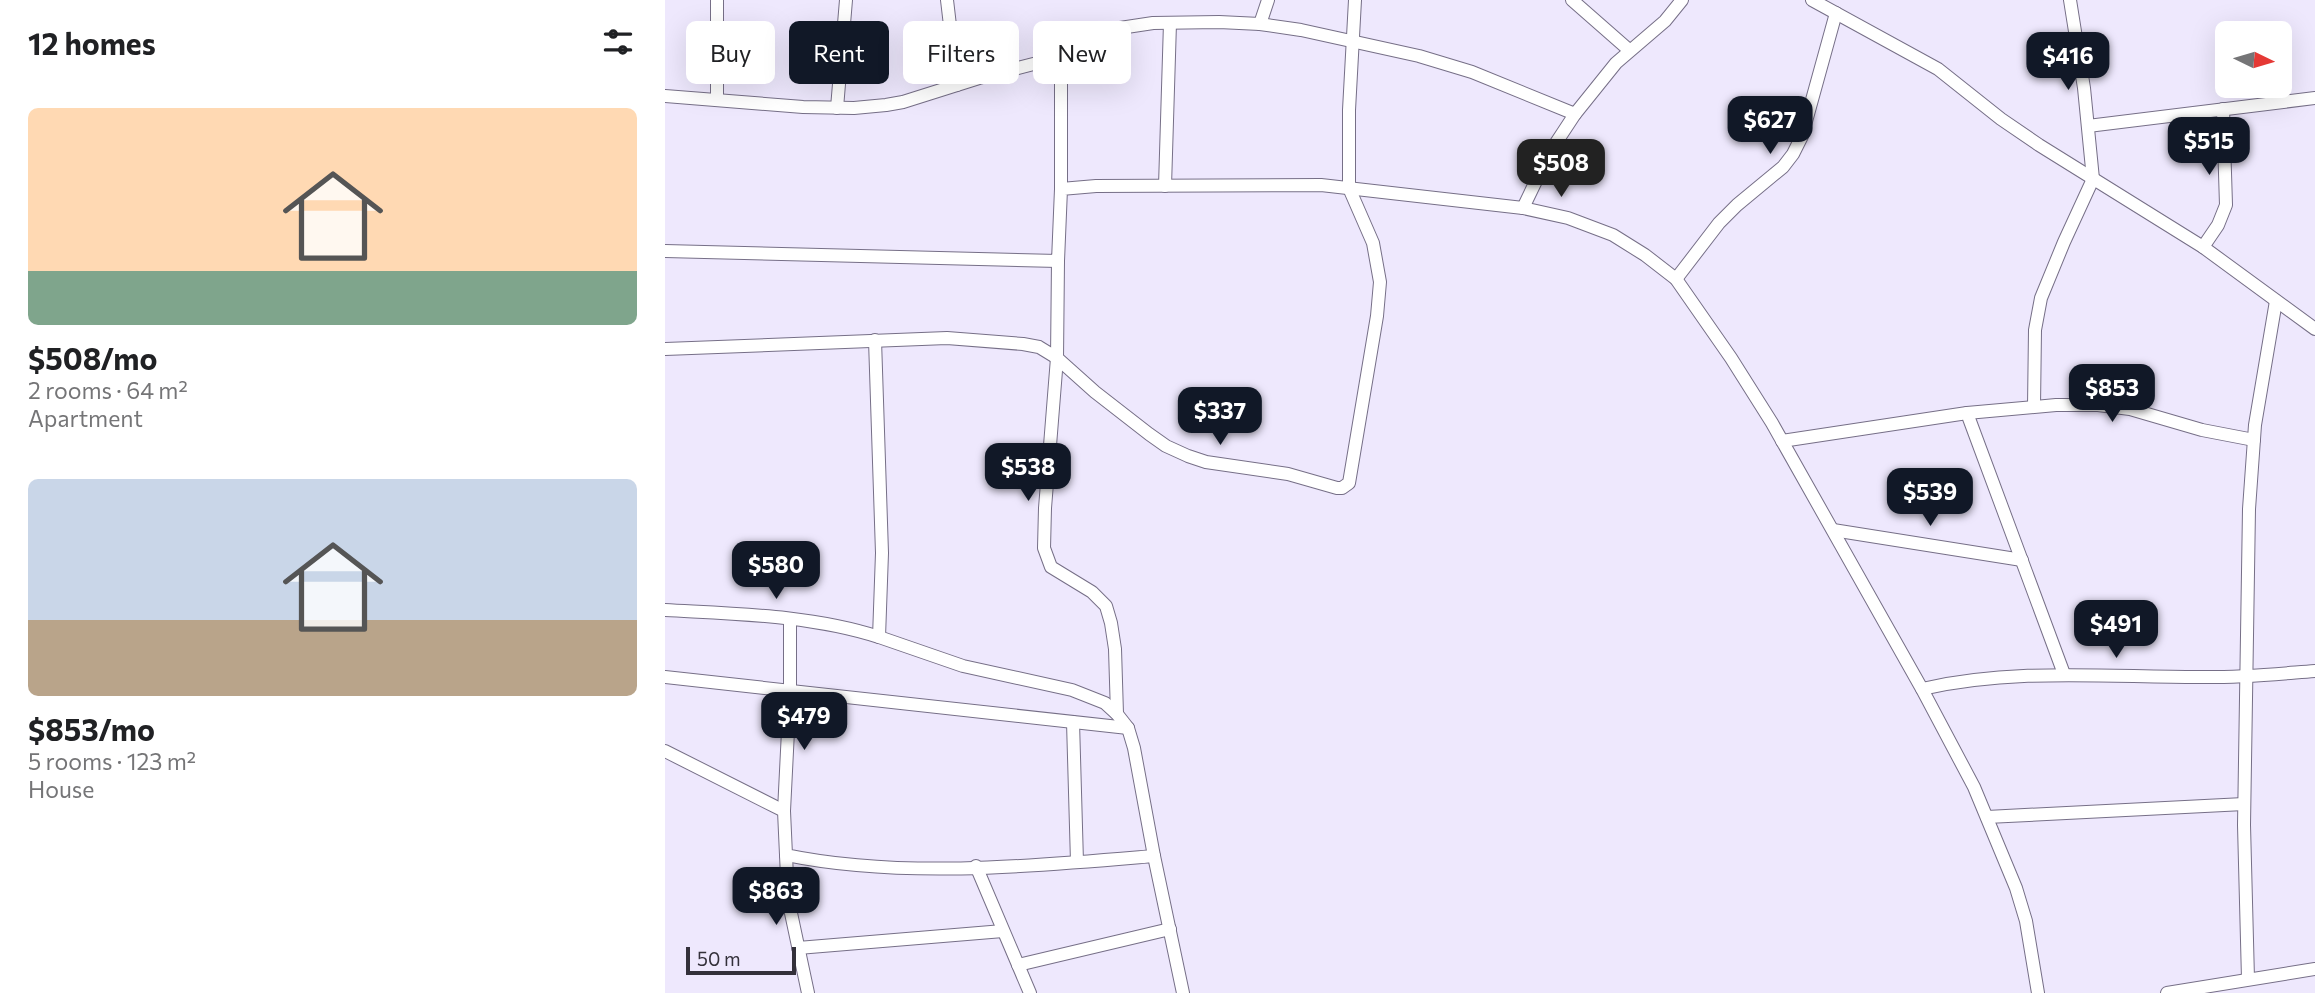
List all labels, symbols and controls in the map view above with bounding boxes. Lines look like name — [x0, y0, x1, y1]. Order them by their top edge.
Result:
chip: Buy — [686, 21, 775, 84]
chip: Rent — [789, 21, 889, 84]
chip: Filters — [903, 21, 1019, 84]
chip: New — [1033, 21, 1131, 84]
north arrow — [2215, 21, 2293, 98]
map controls — [2215, 21, 2292, 98]
icon: filters — [599, 23, 637, 61]
text: 12 homes — [28, 24, 156, 61]
pin: $416 — [2027, 32, 2109, 92]
text: $416 — [2042, 41, 2094, 69]
pin: $627 — [1729, 96, 1811, 156]
text: $627 — [1744, 105, 1796, 133]
pin: $515 — [2168, 118, 2250, 177]
text: $515 — [2184, 126, 2234, 154]
pin: $508 — [1520, 140, 1602, 199]
text: $508 — [1533, 148, 1589, 176]
icon: home — [270, 153, 396, 279]
text: $508/mo — [28, 339, 157, 376]
pin: $853 — [2071, 364, 2153, 424]
text: $853 — [2085, 373, 2139, 401]
text: 2 rooms · 64 m² — [28, 376, 188, 404]
pin: $337 — [1179, 388, 1261, 447]
text: $337 — [1194, 396, 1246, 424]
text: Apartment — [28, 404, 143, 432]
pin: $538 — [987, 444, 1069, 503]
text: $538 — [1001, 452, 1055, 480]
pin: $539 — [1889, 468, 1971, 528]
text: $539 — [1903, 477, 1957, 505]
icon: home — [270, 524, 396, 650]
pin: $580 — [735, 542, 817, 601]
text: $580 — [748, 550, 804, 578]
pin: $491 — [2075, 600, 2157, 660]
text: $491 — [2090, 609, 2142, 637]
pin: $479 — [763, 692, 845, 752]
text: $479 — [777, 701, 831, 729]
text: $853/mo — [28, 710, 155, 747]
text: 5 rooms · 123 m² — [28, 747, 196, 775]
text: House — [28, 775, 94, 803]
pin: $863 — [735, 867, 817, 927]
text: $863 — [749, 876, 803, 904]
scale bar — [686, 944, 796, 976]
text: 50 m — [697, 947, 741, 970]

